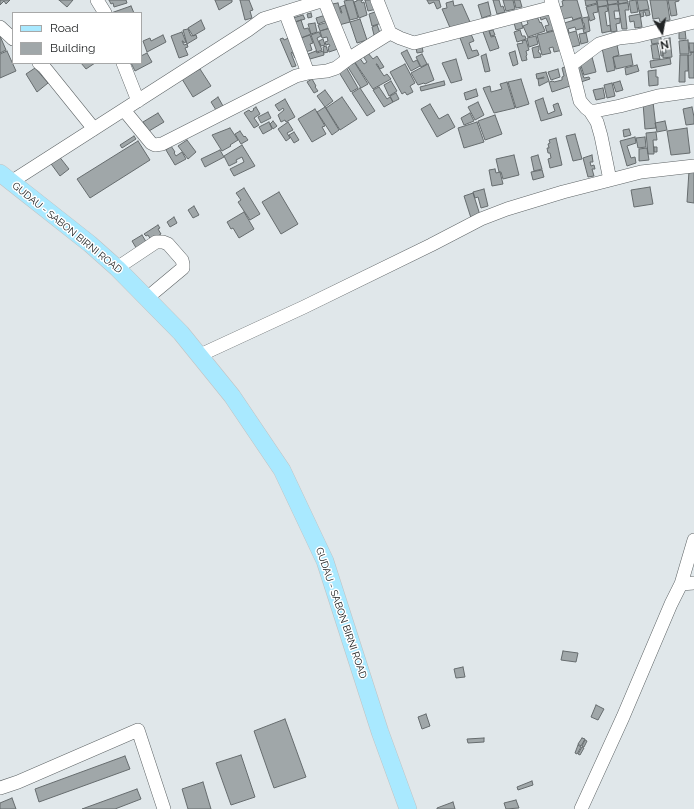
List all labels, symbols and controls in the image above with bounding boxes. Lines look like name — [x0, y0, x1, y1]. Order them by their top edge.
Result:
legend — [12, 12, 142, 64]
north arrow — [642, 12, 682, 52]
text: Road — [50, 21, 79, 35]
text: N — [659, 37, 670, 51]
text: Building — [50, 41, 96, 55]
street label: GUDAU - SABON BIRNI ROAD — [10, 180, 124, 276]
street label: GUDAU - SABON BIRNI ROAD — [313, 546, 369, 680]

